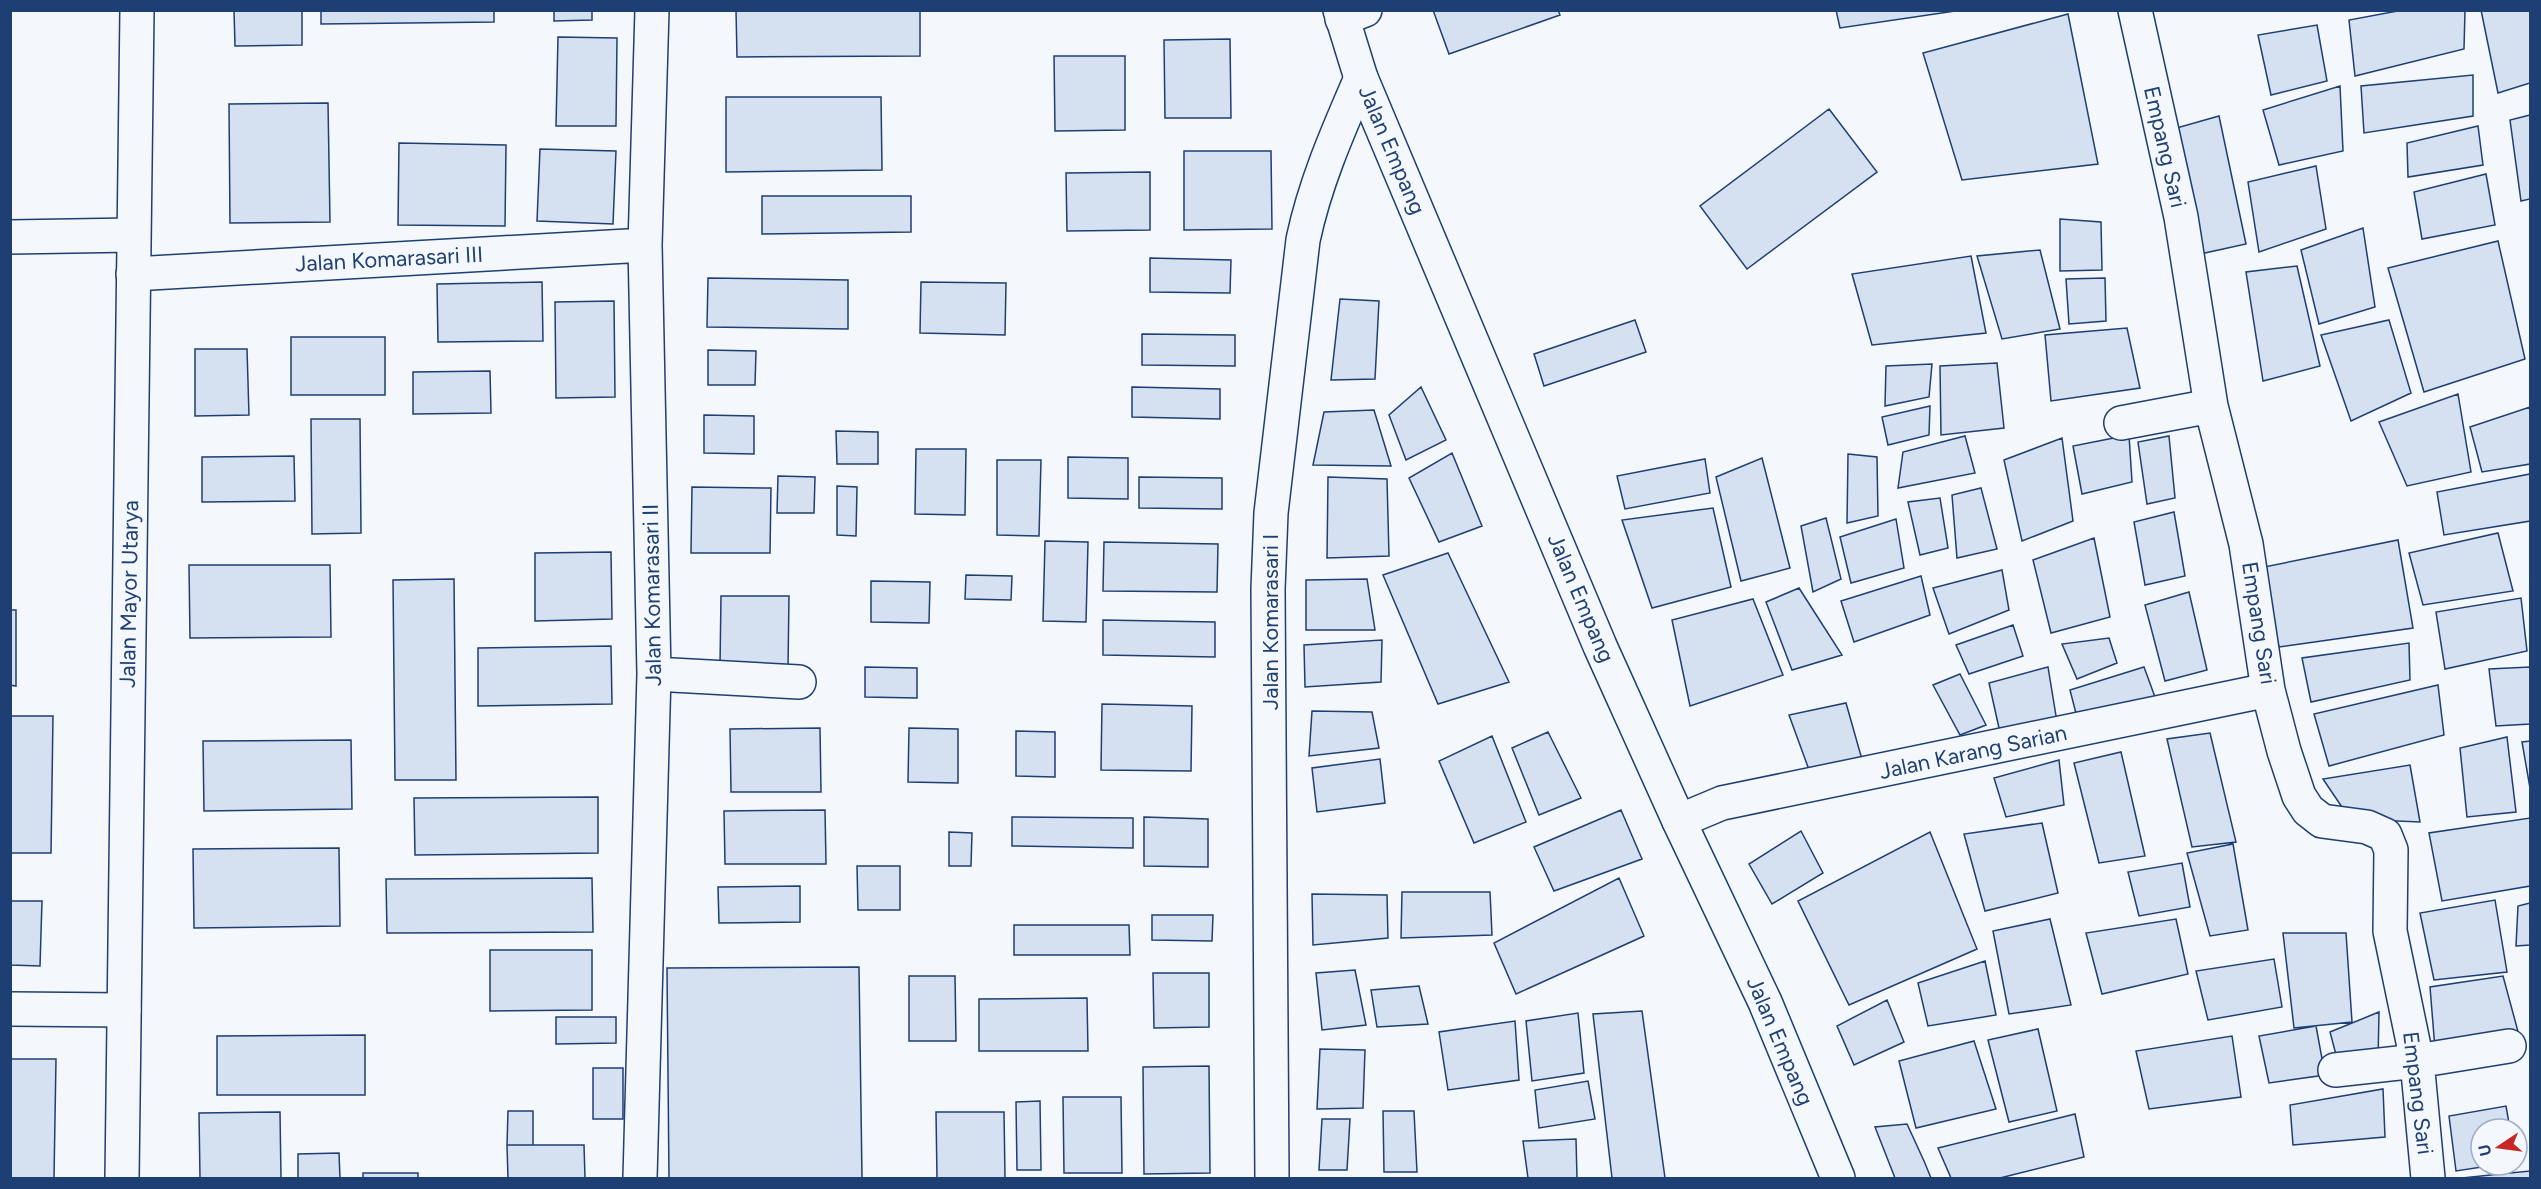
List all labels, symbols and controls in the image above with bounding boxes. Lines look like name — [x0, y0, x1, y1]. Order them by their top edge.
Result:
street label: Jalan Empang — [1353, 81, 1431, 219]
street label: Empang Sari — [2138, 84, 2192, 210]
street label: Jalan Komarasari III — [294, 241, 484, 277]
street label: Jalan Mayor Utarya — [114, 500, 144, 688]
street label: Jalan Komarasari II — [637, 504, 667, 686]
street label: Jalan Empang — [1542, 529, 1620, 667]
street label: Jalan Komarasari I — [1257, 534, 1284, 710]
street label: Empang Sari — [2236, 560, 2282, 686]
street label: Jalan Karang Sarian — [1877, 719, 2069, 785]
street label: Jalan Empang — [1741, 972, 1819, 1110]
street label: Empang Sari — [2397, 1030, 2439, 1156]
north arrow — [2469, 1117, 2529, 1177]
text: U — [2474, 1143, 2495, 1158]

